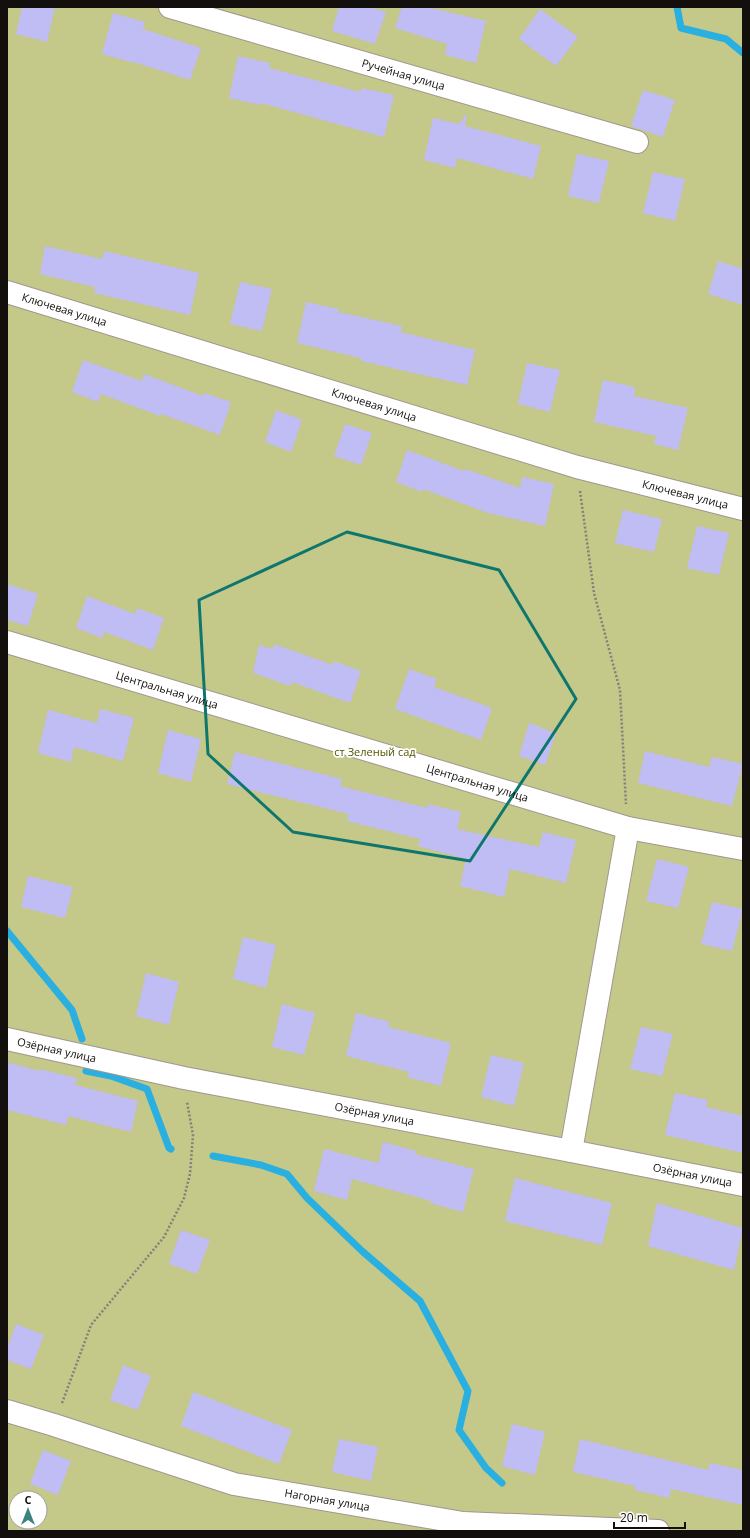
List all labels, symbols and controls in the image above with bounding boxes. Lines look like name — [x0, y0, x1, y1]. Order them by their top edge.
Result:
street label: Ручейная улица — [360, 55, 447, 93]
street label: Ключевая улица — [20, 289, 109, 329]
street label: Ключевая улица — [330, 384, 419, 424]
street label: Ключевая улица — [641, 476, 730, 512]
street label: Центральная улица — [114, 667, 220, 712]
park label: ст Зеленый сад — [334, 744, 416, 759]
street label: Центральная улица — [425, 760, 530, 805]
street label: Озёрная улица — [16, 1033, 98, 1065]
street label: Озёрная улица — [333, 1099, 416, 1128]
street label: Озёрная улица — [652, 1159, 734, 1190]
street label: Нагорная улица — [284, 1485, 371, 1514]
north arrow — [8, 1490, 48, 1530]
text: С — [24, 1492, 32, 1507]
scale bar — [614, 1504, 685, 1530]
text: 20 m — [620, 1509, 648, 1526]

